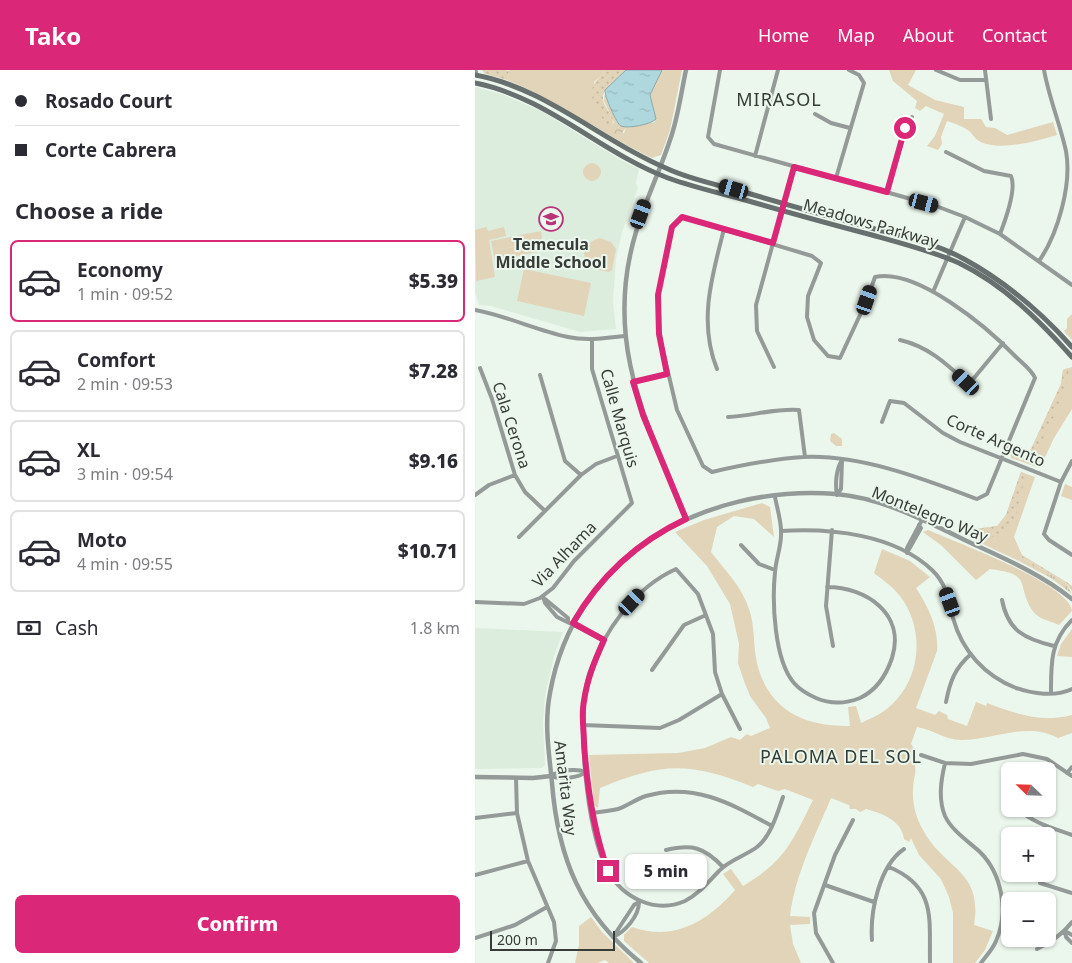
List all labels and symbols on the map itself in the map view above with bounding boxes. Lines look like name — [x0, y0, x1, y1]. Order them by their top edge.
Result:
district label: MIRASOL — [736, 87, 822, 111]
route start — [894, 117, 916, 139]
car — [717, 178, 750, 200]
car — [907, 192, 940, 214]
street label: Meadows Parkway — [801, 193, 942, 253]
car — [628, 197, 653, 231]
school or university icon: Temecula Middle School — [538, 206, 564, 232]
place label: Temecula Middle School — [496, 233, 606, 273]
car — [855, 283, 878, 317]
street label: Calle Marquis — [595, 366, 645, 470]
car — [949, 366, 982, 398]
street label: Cala Cerona — [488, 379, 536, 471]
street label: Corte Argento — [943, 408, 1049, 472]
street label: Montelegro Way — [869, 481, 992, 548]
street label: Via Alhama — [527, 516, 601, 592]
car — [937, 585, 962, 619]
car — [616, 586, 647, 618]
street label: Amarita Way — [549, 739, 583, 838]
district label: PALOMA DEL SOL — [760, 744, 922, 768]
north arrow — [1001, 762, 1056, 818]
callout: 5 min — [625, 854, 708, 888]
route end — [597, 860, 619, 882]
scale bar — [490, 928, 615, 951]

